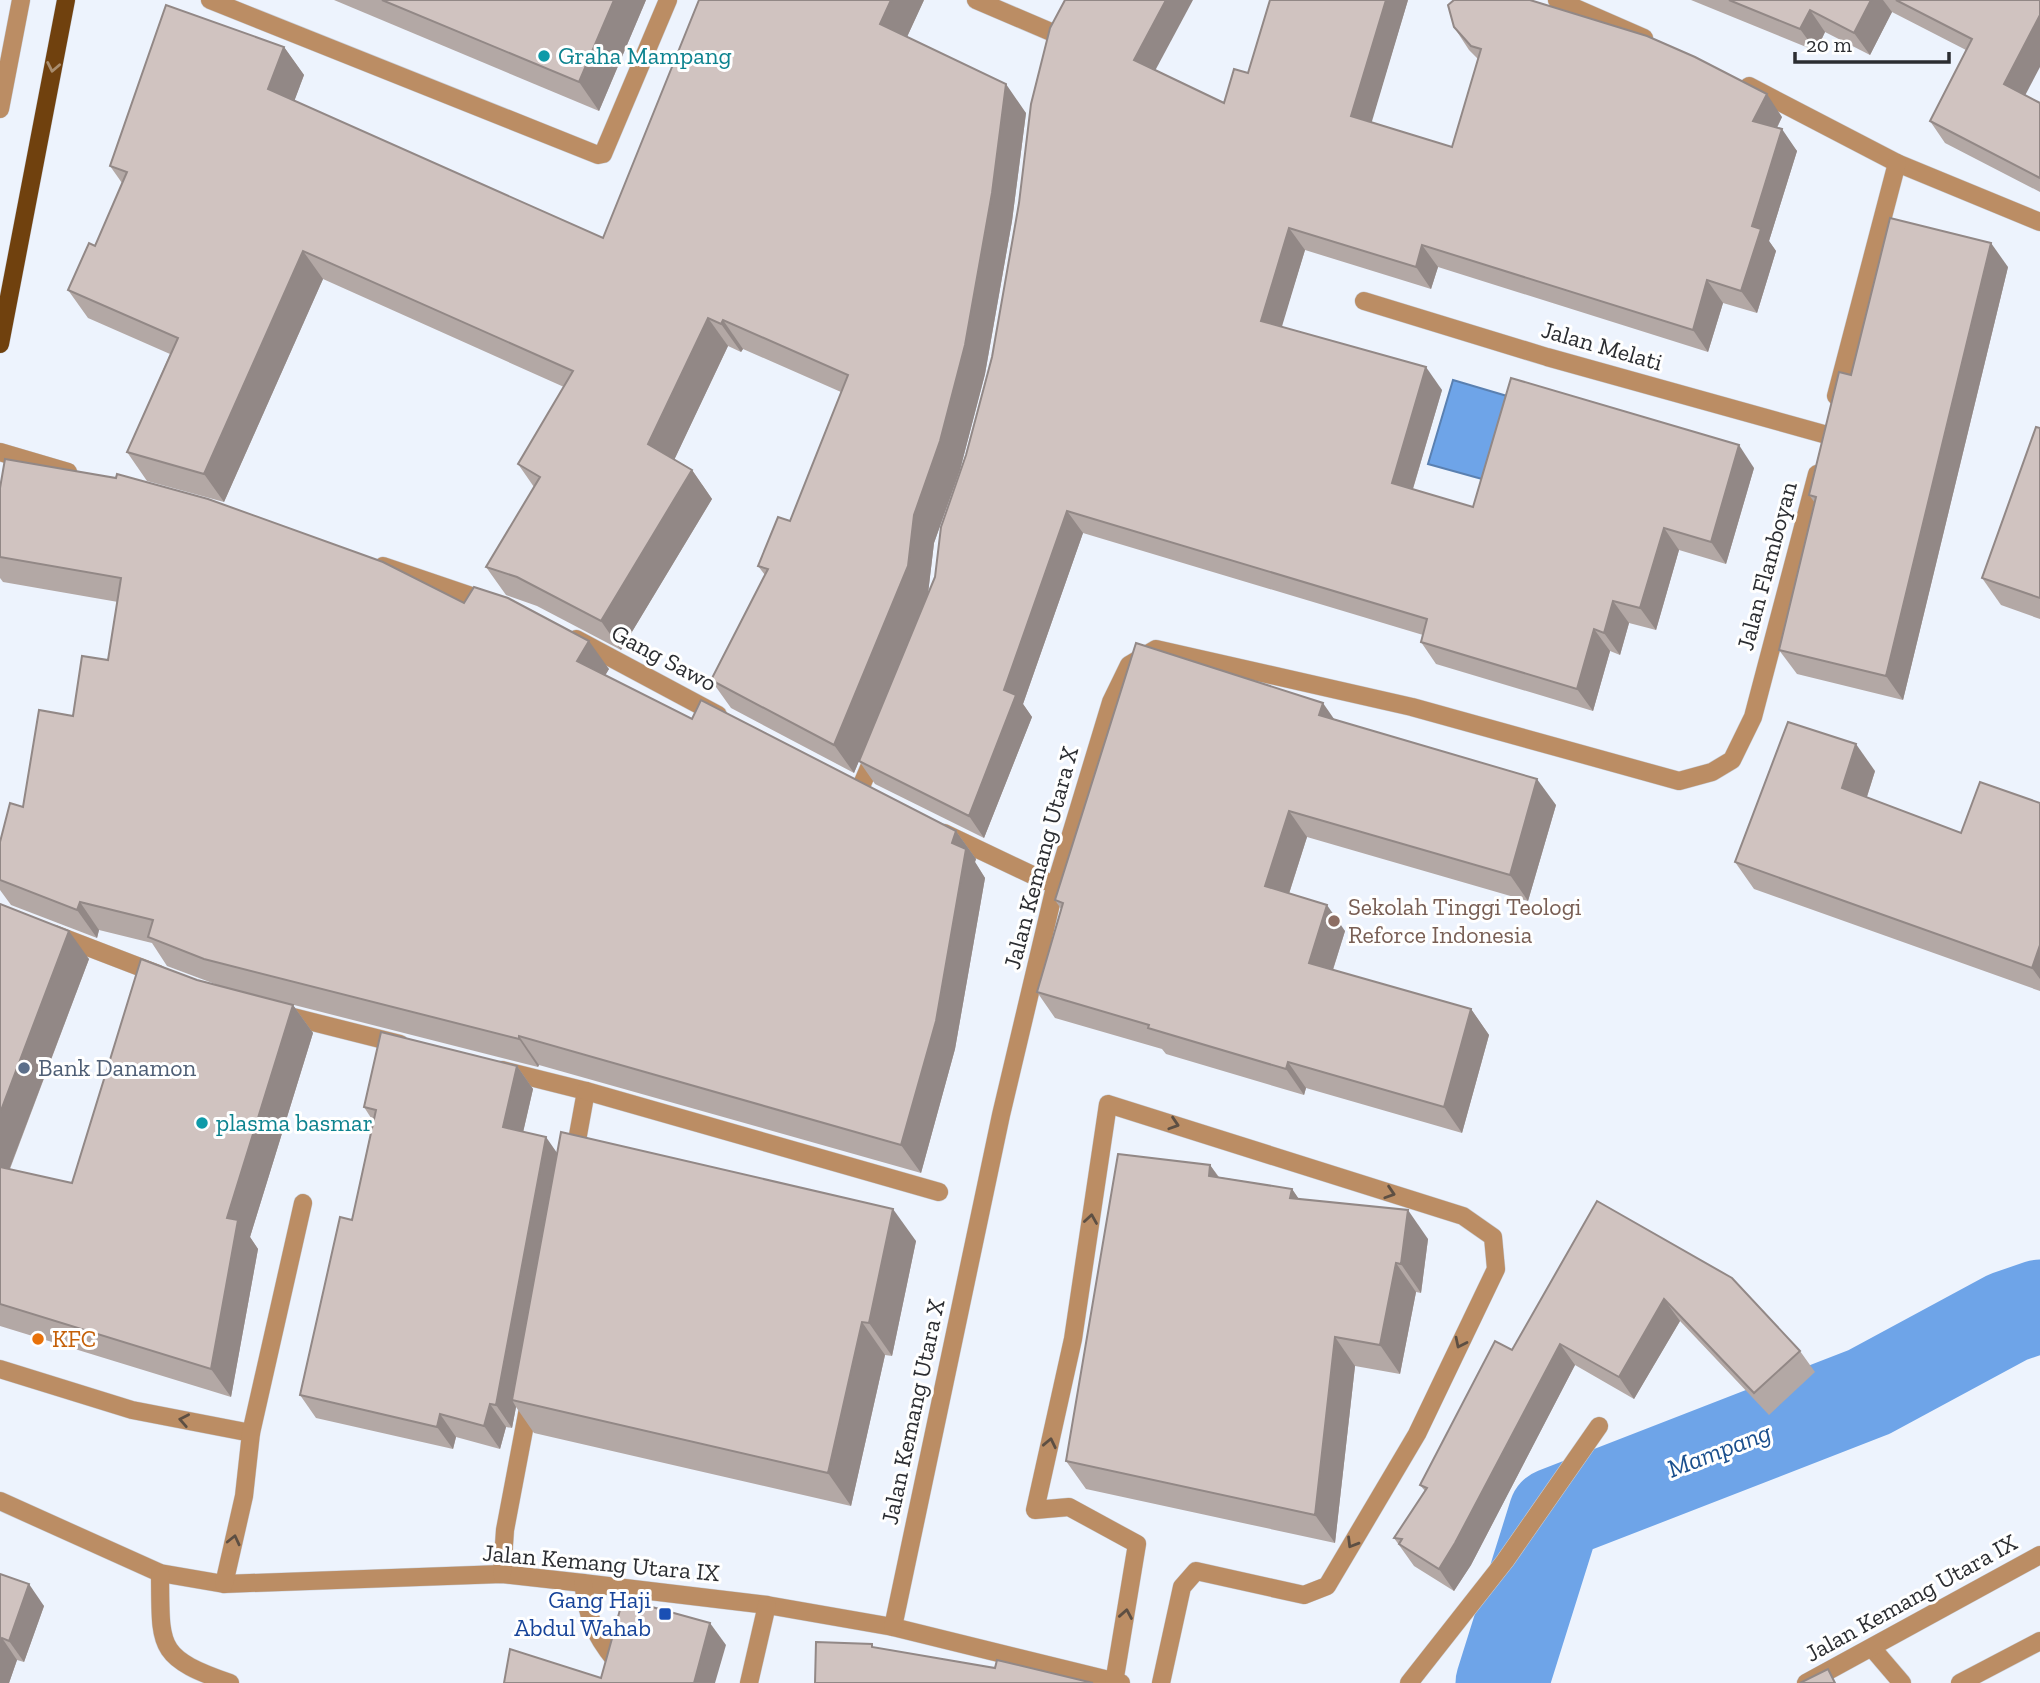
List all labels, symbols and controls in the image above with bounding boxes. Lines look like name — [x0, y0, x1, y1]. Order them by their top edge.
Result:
scale bar — [1795, 21, 1949, 65]
text: 20 m — [1806, 32, 1852, 57]
place label: Graha Mampang — [558, 41, 732, 70]
marker: Graha Mampang — [536, 48, 552, 64]
one-way arrow — [46, 61, 61, 73]
street label: Jalan Melati — [1538, 314, 1666, 377]
street label: Jalan Flamboyan — [1730, 478, 1803, 653]
street label: Gang Sawo — [607, 618, 722, 697]
street label: Jalan Kemang Utara X — [997, 743, 1084, 972]
place label: Sekolah Tinggi Teologi Reforce Indonesia — [1348, 892, 1582, 949]
marker: Sekolah Tinggi Teologi Reforce Indonesia — [1326, 913, 1342, 929]
place label: Bank Danamon — [38, 1053, 197, 1082]
marker: Bank Danamon — [16, 1060, 32, 1076]
place label: plasma basmar — [216, 1108, 373, 1137]
marker: plasma basmar — [194, 1115, 210, 1131]
one-way arrow — [1167, 1116, 1179, 1131]
one-way arrow — [1384, 1185, 1396, 1199]
one-way arrow — [1083, 1214, 1098, 1225]
street label: Jalan Kemang Utara X — [874, 1297, 951, 1527]
place label: KFC — [52, 1324, 96, 1353]
marker: KFC — [30, 1331, 46, 1347]
one-way arrow — [1455, 1336, 1469, 1348]
one-way arrow — [178, 1413, 190, 1428]
water label: Mampang — [1662, 1415, 1776, 1484]
one-way arrow — [1041, 1437, 1056, 1449]
street label: Jalan Kemang Utara IX — [1800, 1527, 2022, 1668]
one-way arrow — [225, 1534, 240, 1546]
one-way arrow — [1348, 1536, 1361, 1549]
street label: Jalan Kemang Utara IX — [482, 1538, 721, 1587]
place label: Gang Haji Abdul Wahab — [514, 1585, 651, 1642]
marker: Gang Haji Abdul Wahab — [657, 1606, 673, 1622]
one-way arrow — [1118, 1608, 1133, 1620]

